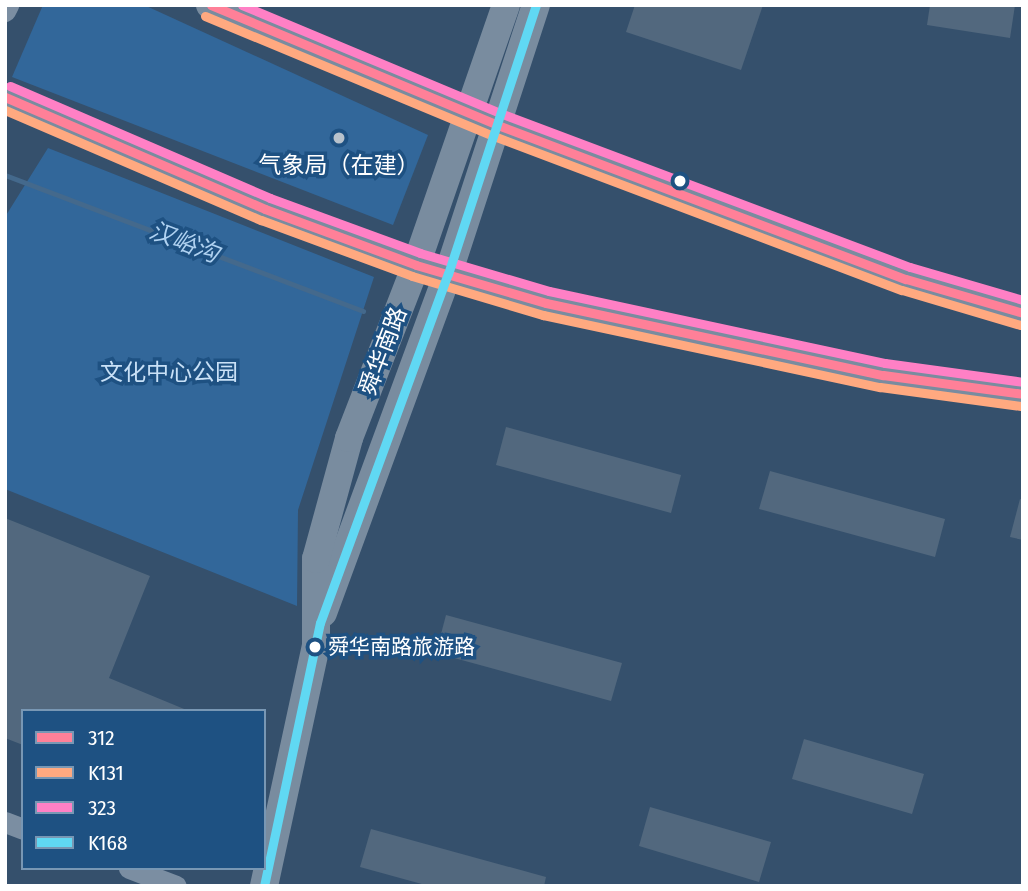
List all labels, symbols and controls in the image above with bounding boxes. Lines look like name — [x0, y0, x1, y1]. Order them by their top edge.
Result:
marker: 气象局（在建） — [329, 128, 349, 148]
place label: 气象局（在建） — [259, 151, 419, 179]
unlabelled marker — [673, 174, 687, 188]
water label: 汉峪沟 — [145, 217, 223, 269]
street label: 舜华南路 — [354, 303, 412, 399]
park label: 文化中心公园 — [100, 358, 238, 386]
place label: 舜华南路旅游路 — [328, 634, 475, 660]
marker: 舜华南路旅游路 — [308, 640, 322, 654]
legend — [21, 709, 266, 870]
text: 312 — [88, 725, 114, 751]
text: K131 — [88, 760, 124, 786]
text: 323 — [88, 795, 116, 821]
text: K168 — [88, 830, 127, 856]

